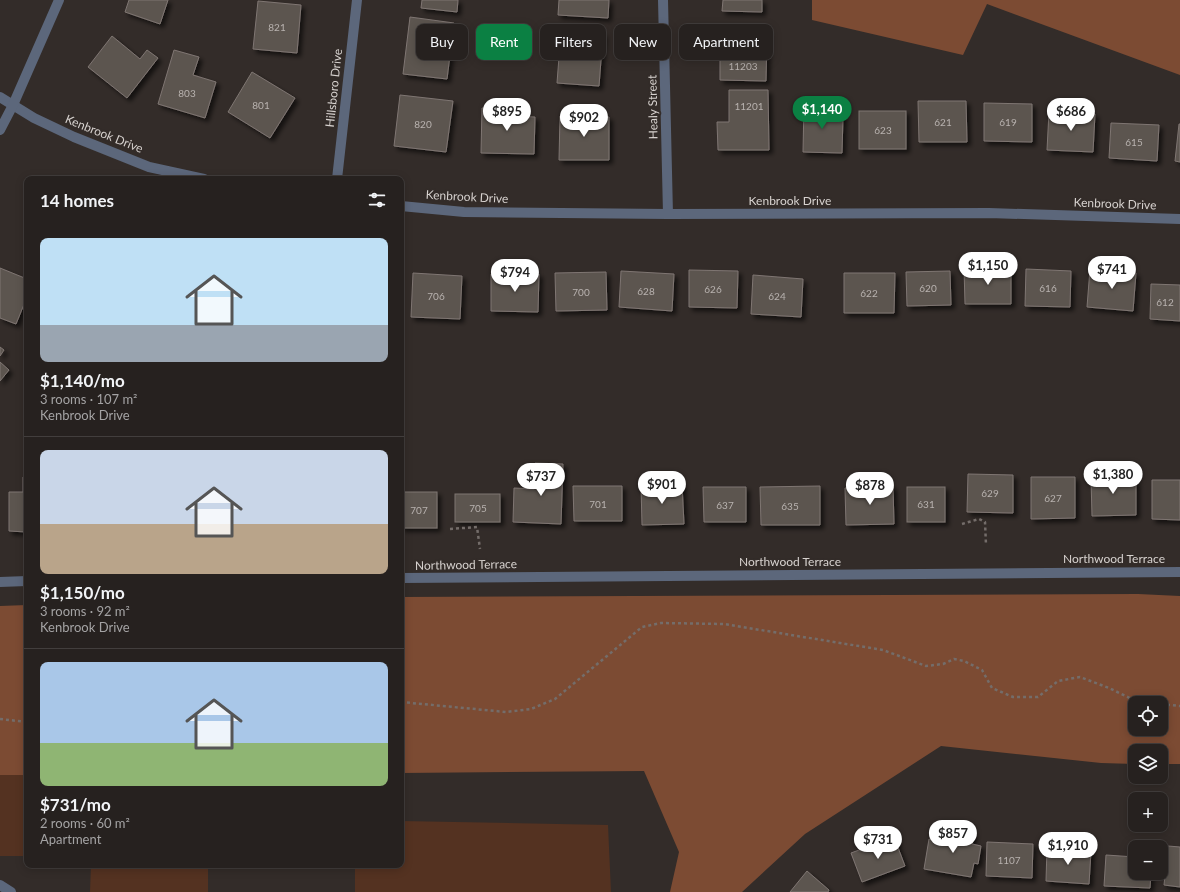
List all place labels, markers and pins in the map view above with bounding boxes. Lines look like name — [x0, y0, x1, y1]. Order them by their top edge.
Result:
pin: $1,140 — [789, 96, 855, 130]
pin: $895 — [483, 98, 531, 132]
pin: $686 — [1047, 98, 1095, 132]
pin: $902 — [560, 104, 608, 138]
pin: $1,150 — [955, 252, 1021, 286]
pin: $741 — [1088, 256, 1136, 290]
pin: $794 — [491, 259, 539, 293]
pin: $1,380 — [1080, 461, 1146, 495]
pin: $737 — [517, 463, 565, 497]
pin: $901 — [638, 471, 686, 505]
pin: $878 — [846, 472, 894, 506]
pin: $857 — [929, 820, 977, 854]
pin: $731 — [854, 826, 902, 860]
pin: $1,910 — [1035, 832, 1101, 866]

